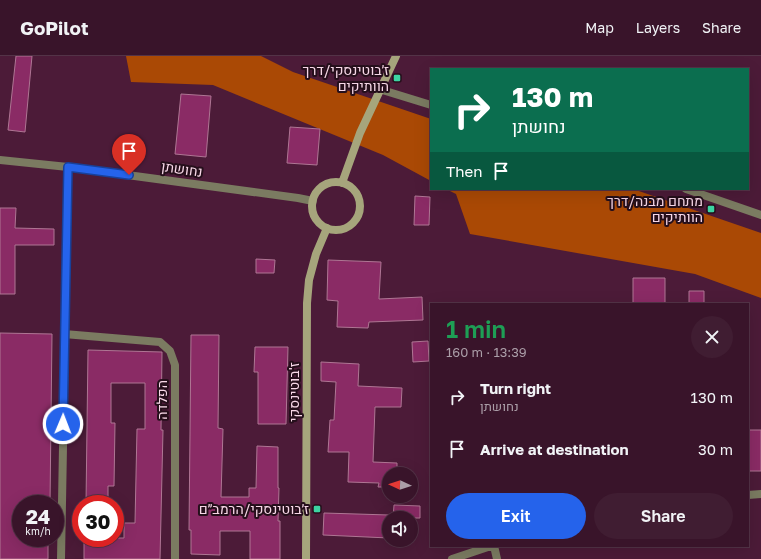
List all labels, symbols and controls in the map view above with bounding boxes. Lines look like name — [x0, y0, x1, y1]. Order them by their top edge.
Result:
text: GoPilot — [20, 16, 88, 39]
text: Map — [585, 19, 614, 36]
text: Layers — [636, 19, 680, 36]
text: Share — [702, 19, 741, 36]
place label: ז׳בוטינסקי/דרך הוותיקים — [303, 61, 389, 94]
marker: ז׳בוטינסקי/דרך הוותיקים — [392, 73, 402, 83]
text: 130 m — [512, 80, 593, 113]
icon: right — [446, 84, 498, 136]
text: נחושתן — [512, 115, 565, 137]
pin — [112, 134, 146, 175]
icon: arrive — [118, 140, 140, 162]
street label: נחושתן — [160, 157, 204, 180]
icon: arrive — [490, 160, 512, 182]
text: Then — [446, 162, 482, 180]
place label: מתחם מבנה/דרך הוותיקים — [607, 192, 703, 225]
marker: מתחם מבנה/דרך הוותיקים — [706, 204, 716, 214]
text: 1 min — [446, 314, 506, 343]
button: close — [691, 316, 733, 358]
text: 160 m · 13:39 — [446, 344, 527, 360]
street label: ז'בוטינסקי — [285, 362, 302, 422]
text: Turn right — [480, 379, 551, 397]
street label: הפלדה — [153, 380, 170, 420]
icon: right — [446, 386, 468, 408]
text: 130 m — [691, 388, 733, 406]
text: נחושתן — [480, 398, 519, 414]
position arrow — [42, 403, 84, 445]
icon: arrive — [446, 438, 468, 460]
text: Arrive at destination — [480, 440, 629, 458]
text: 30 m — [698, 440, 733, 458]
north arrow — [382, 467, 418, 503]
map controls — [382, 467, 418, 547]
button: Exit — [446, 493, 586, 539]
button: Share — [594, 493, 733, 539]
speed limit sign: 30 — [72, 495, 124, 547]
place label: ז׳בוטינסקי/הרמב״ם — [199, 500, 309, 517]
text: 24 — [26, 504, 50, 528]
marker: ז׳בוטינסקי/הרמב״ם — [312, 504, 322, 514]
button: sound — [382, 511, 418, 547]
text: km/h — [25, 525, 51, 537]

